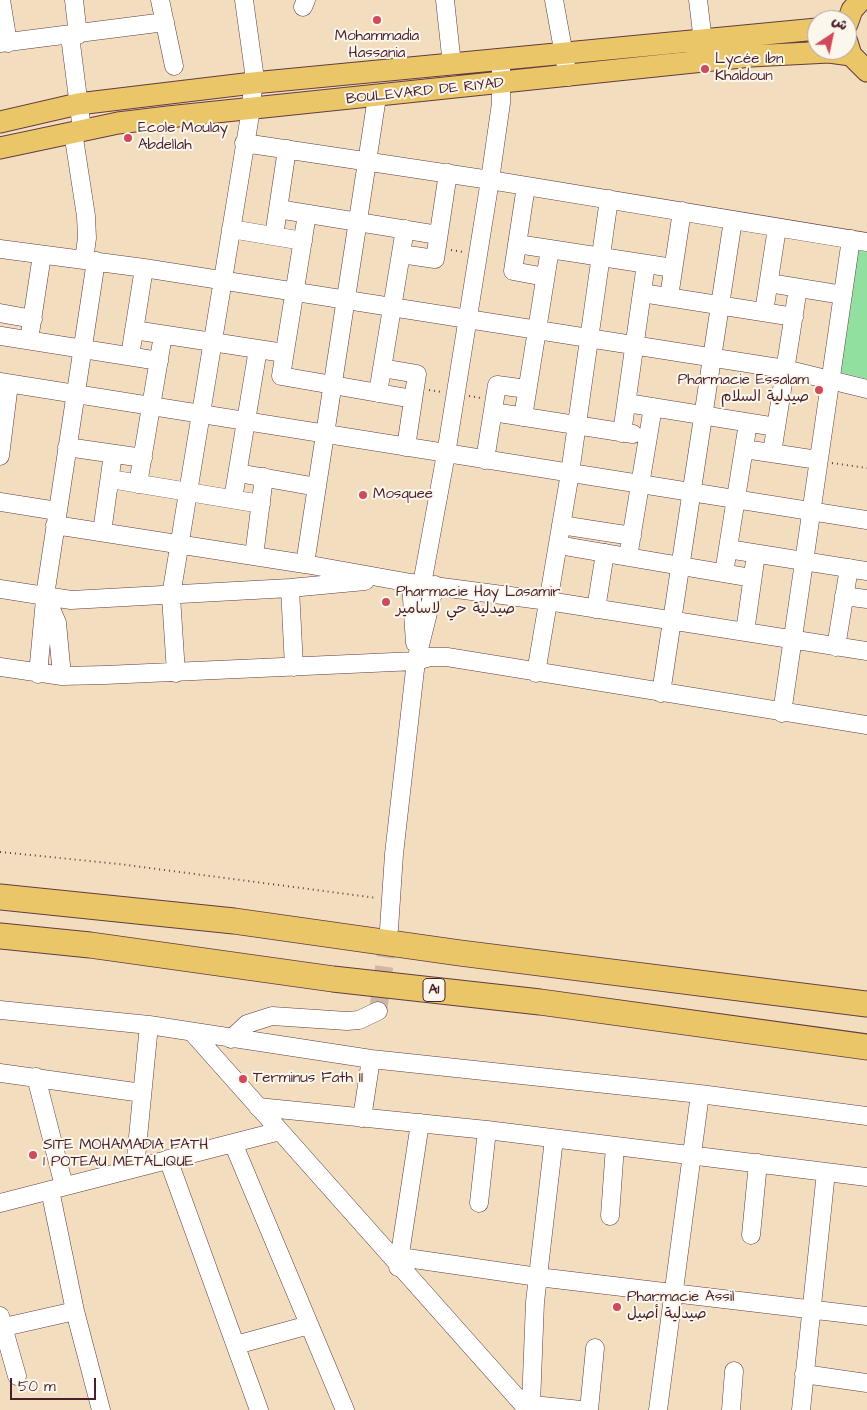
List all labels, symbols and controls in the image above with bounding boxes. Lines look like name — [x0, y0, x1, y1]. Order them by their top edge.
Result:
north arrow — [807, 10, 857, 60]
text: ش — [828, 11, 852, 36]
marker: Mohammadia Hassania — [371, 14, 383, 26]
place label: Mohammadia Hassania — [335, 28, 419, 63]
place label: Lycée Ibn Khaldoun — [715, 51, 784, 86]
marker: Lycée Ibn Khaldoun — [699, 63, 711, 75]
street label: BOULEVARD DE RIYAD — [345, 75, 505, 109]
place label: Ecole Moulay Abdellah — [138, 120, 228, 155]
marker: Ecole Moulay Abdellah — [122, 132, 134, 144]
place label: Pharmacie Essalam صيدلية السلام — [678, 372, 809, 407]
marker: Pharmacie Essalam صيدلية السلام — [813, 384, 825, 396]
place label: Mosquee — [373, 486, 433, 504]
marker: Mosquee — [357, 489, 369, 501]
place label: Pharmacie Hay Lasamir صيدلية حي لاسامير — [396, 584, 560, 619]
marker: Pharmacie Hay Lasamir صيدلية حي لاسامير — [380, 596, 392, 608]
road number: A1 — [423, 978, 445, 1002]
place label: Terminus Fath II — [253, 1070, 363, 1088]
marker: Terminus Fath II — [237, 1073, 249, 1085]
place label: SITE MOHAMADIA FATH 1 POTEAU METALIQUE — [43, 1137, 208, 1172]
marker: SITE MOHAMADIA FATH 1 POTEAU METALIQUE — [27, 1149, 39, 1161]
place label: Pharmacie Assil صيدلية أصيل — [627, 1289, 734, 1324]
marker: Pharmacie Assil صيدلية أصيل — [611, 1301, 623, 1313]
scale bar — [12, 1368, 99, 1400]
text: 50 m — [18, 1376, 56, 1397]

